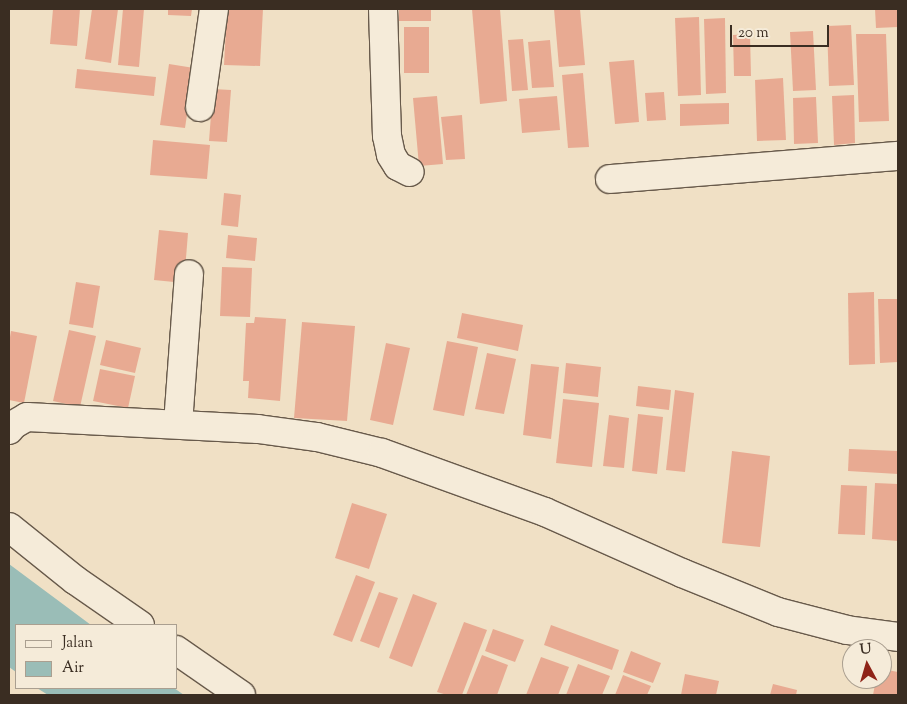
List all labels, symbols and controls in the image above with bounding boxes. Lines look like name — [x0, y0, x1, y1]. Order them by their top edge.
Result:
scale bar — [732, 15, 831, 47]
text: 20 m — [738, 23, 769, 44]
legend — [15, 624, 178, 689]
text: Jalan — [62, 633, 93, 654]
north arrow — [842, 639, 892, 689]
text: U — [859, 640, 872, 661]
text: Air — [62, 658, 84, 679]

